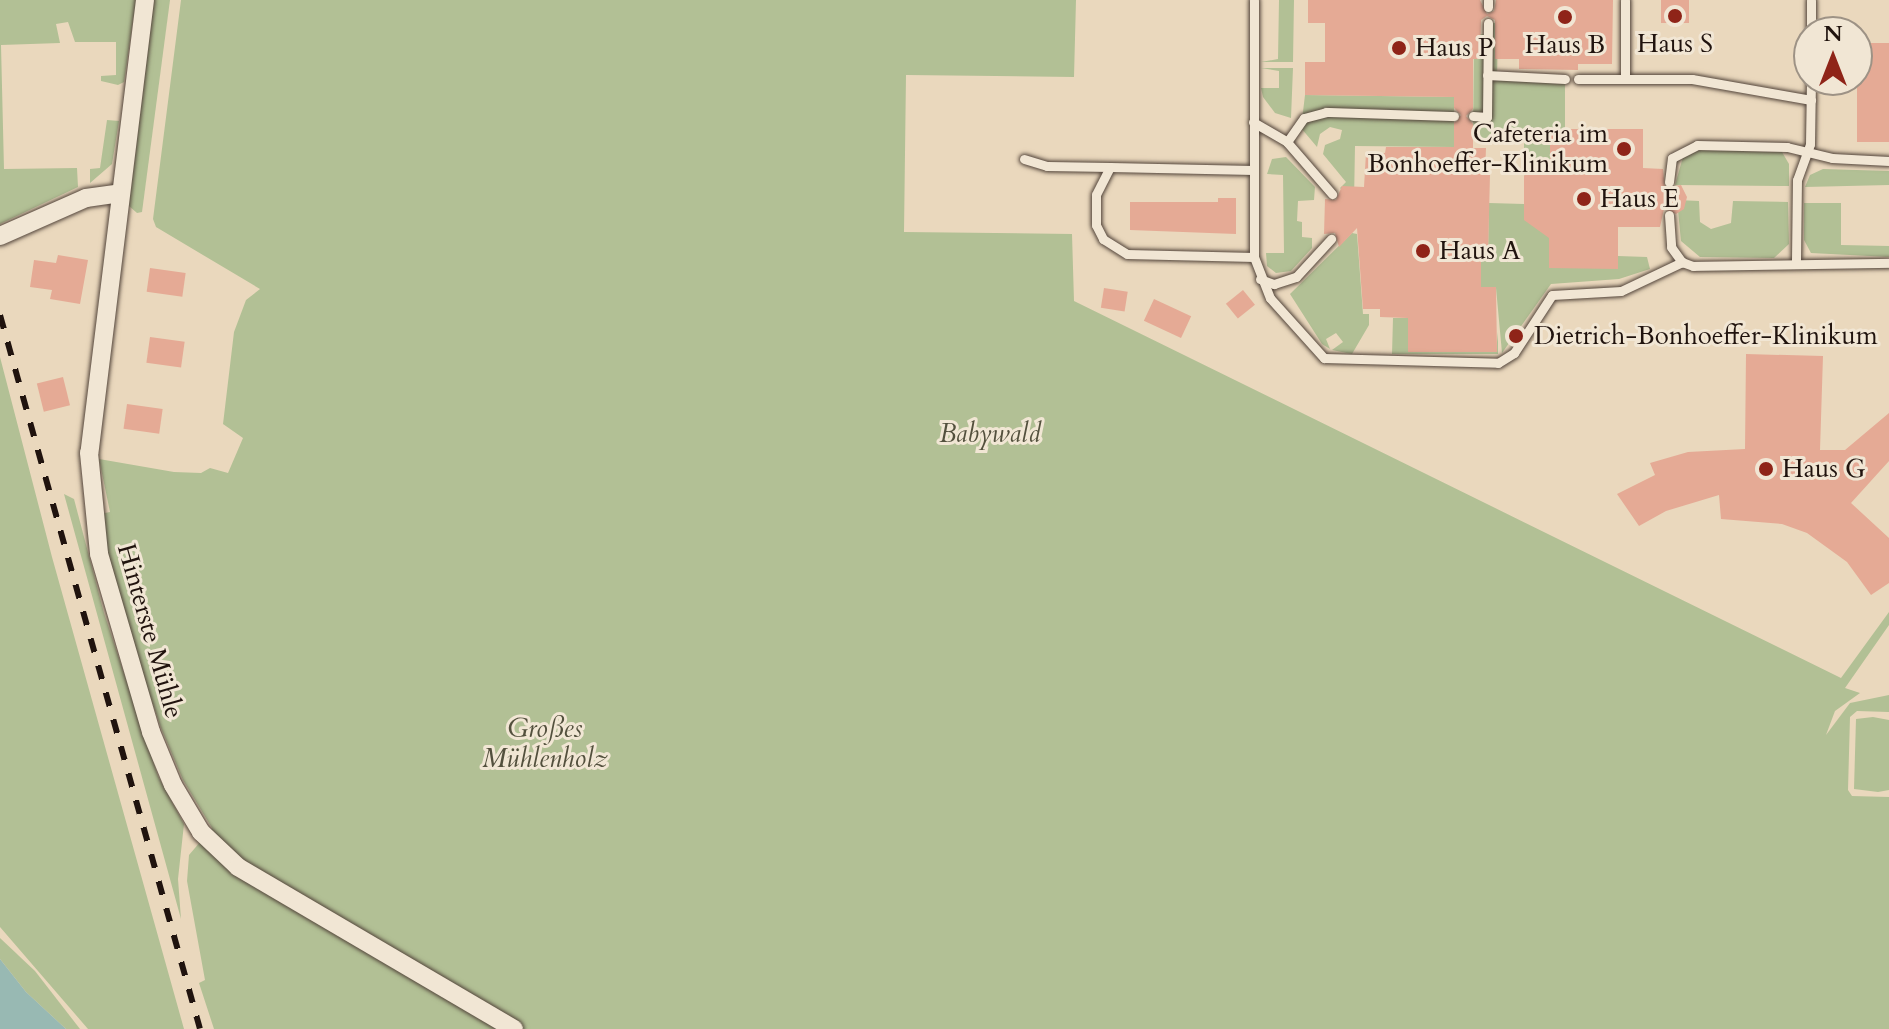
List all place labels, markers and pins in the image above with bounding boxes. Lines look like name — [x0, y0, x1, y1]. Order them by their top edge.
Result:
marker: Haus S — [1666, 7, 1684, 25]
marker: Haus B — [1556, 8, 1574, 26]
place label: Haus S — [1637, 28, 1713, 60]
place label: Haus B — [1525, 29, 1605, 61]
place label: Haus P — [1415, 32, 1493, 64]
marker: Haus P — [1390, 39, 1408, 57]
place label: Cafeteria im Bonhoeffer-Klinikum — [1367, 118, 1608, 180]
marker: Cafeteria im Bonhoeffer-Klinikum — [1615, 140, 1633, 158]
place label: Haus E — [1600, 183, 1679, 215]
marker: Haus E — [1575, 190, 1593, 208]
place label: Haus A — [1439, 235, 1520, 267]
marker: Haus A — [1414, 242, 1432, 260]
place label: Dietrich-Bonhoeffer-Klinikum — [1534, 320, 1878, 352]
marker: Dietrich-Bonhoeffer-Klinikum — [1505, 325, 1527, 347]
place label: Haus G — [1782, 453, 1865, 485]
marker: Haus G — [1757, 460, 1775, 478]

